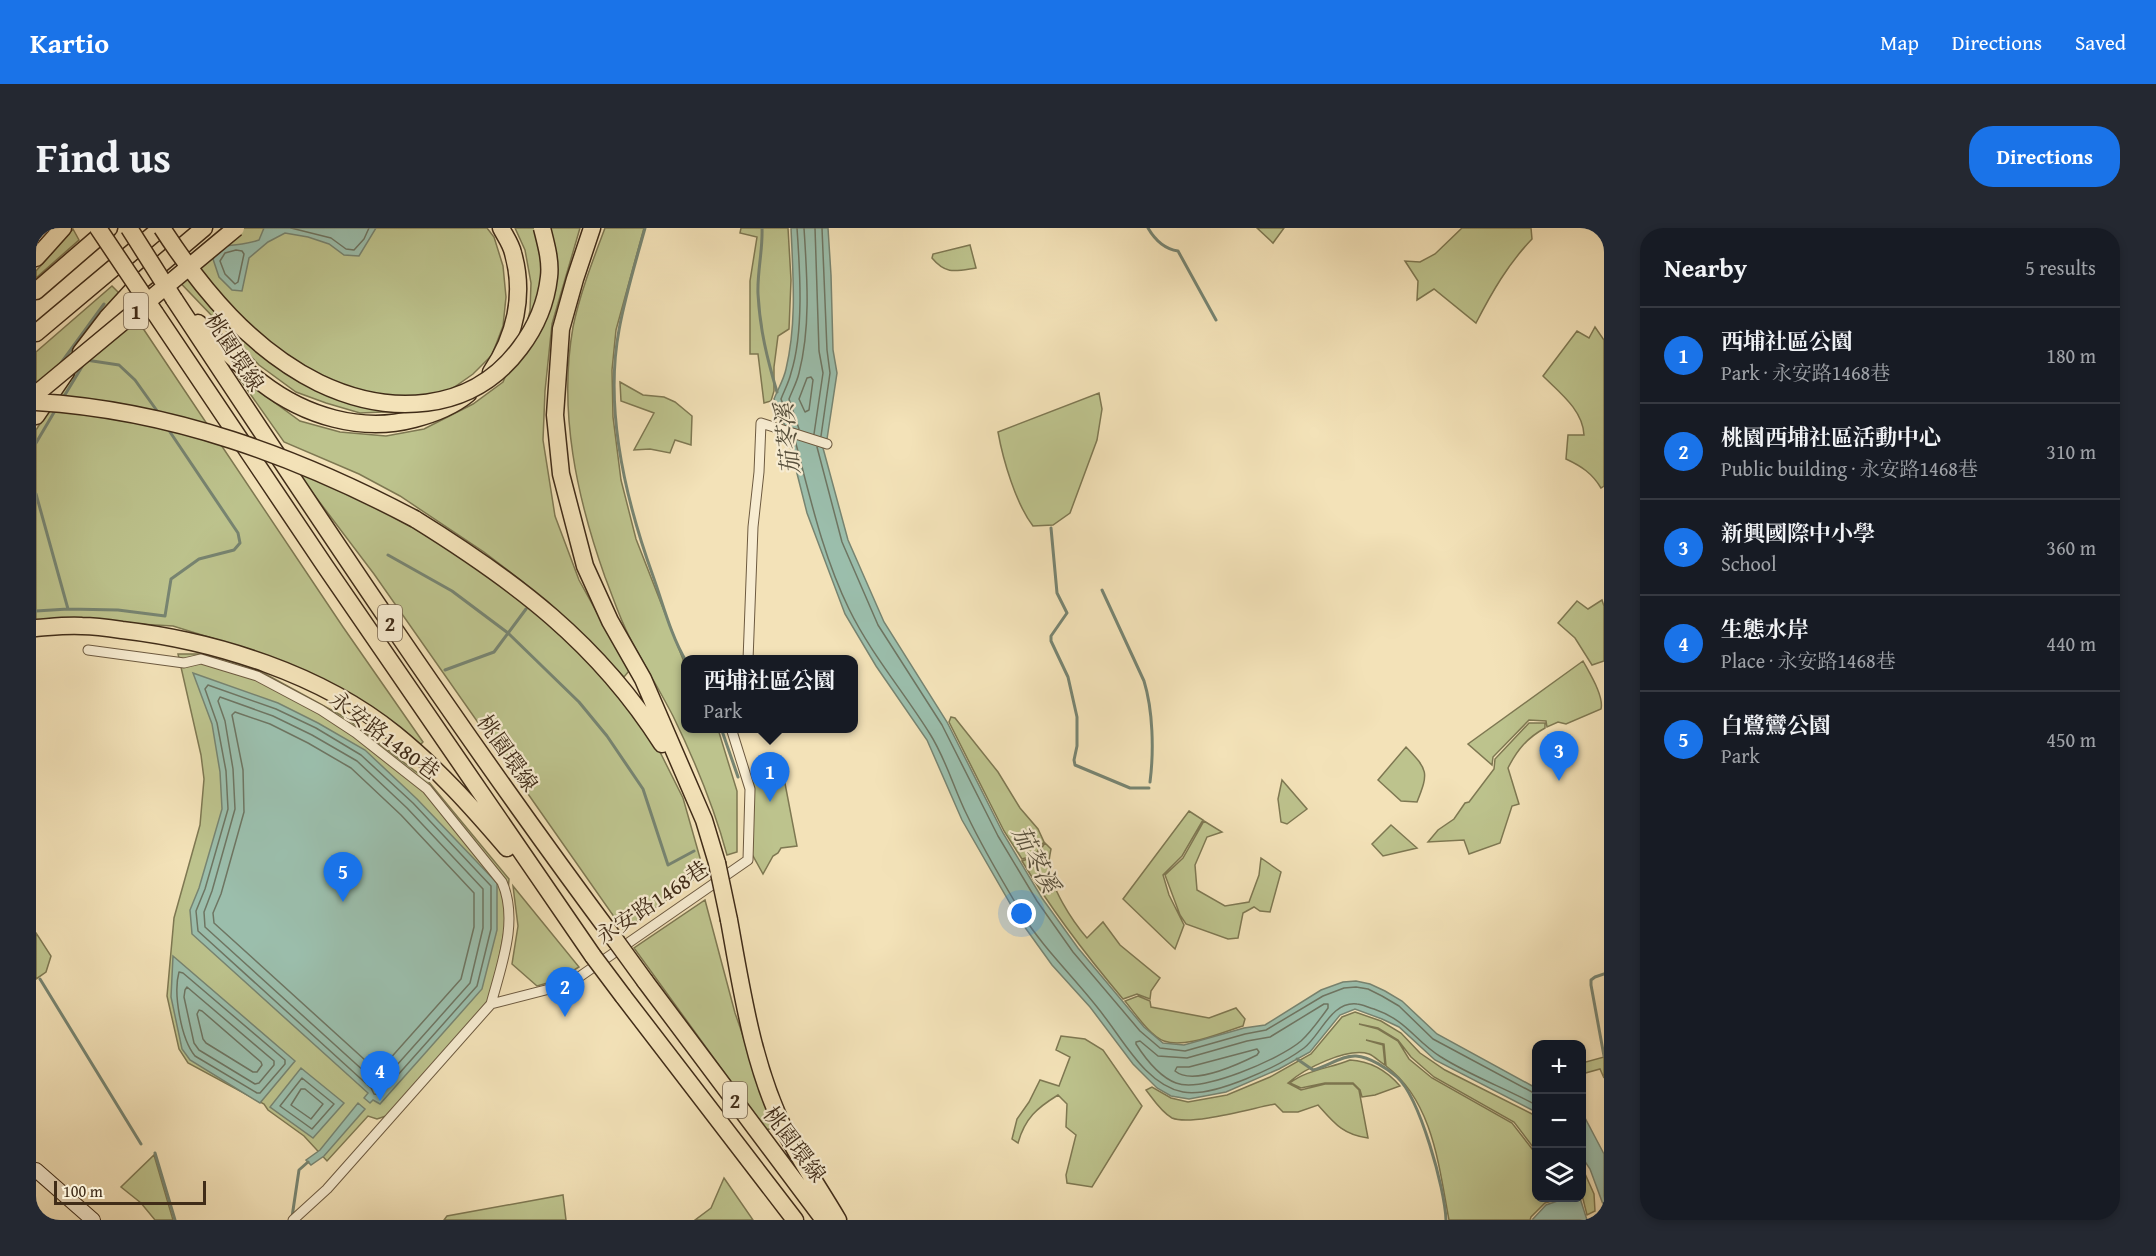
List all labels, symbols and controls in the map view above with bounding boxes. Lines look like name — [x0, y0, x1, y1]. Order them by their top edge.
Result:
text: Kartio — [30, 22, 109, 63]
text: Map — [1880, 27, 1919, 58]
text: Directions — [1952, 27, 2042, 58]
text: Saved — [2075, 27, 2126, 58]
text: Find us — [36, 126, 171, 187]
button: Directions — [1969, 126, 2120, 187]
text: Nearby — [1664, 248, 1747, 287]
text: 5 results — [2025, 253, 2096, 282]
road number: 1 — [124, 293, 148, 329]
street label: 桃園環線 — [198, 306, 272, 398]
text: 西埔社區公園 — [1721, 325, 1853, 357]
text: 1 — [1678, 341, 1689, 370]
text: 180 m — [2046, 341, 2096, 370]
text: Park · 永安路1468巷 — [1721, 358, 1890, 387]
water label: 茄苳溪 — [766, 398, 808, 477]
text: 桃園西埔社區活動中心 — [1721, 421, 1941, 453]
text: 2 — [1678, 437, 1689, 466]
text: 310 m — [2046, 437, 2096, 466]
text: Public building · 永安路1468巷 — [1721, 454, 1978, 483]
text: 新興國際中小學 — [1721, 517, 1875, 549]
text: 3 — [1678, 533, 1689, 562]
text: 360 m — [2046, 533, 2096, 562]
text: School — [1721, 549, 1777, 578]
road number: 2 — [378, 605, 402, 641]
text: 生態水岸 — [1721, 613, 1809, 645]
text: 4 — [1678, 629, 1689, 658]
text: 440 m — [2046, 629, 2096, 658]
text: Place · 永安路1468巷 — [1721, 646, 1896, 675]
popup — [681, 655, 858, 733]
text: 西埔社區公園 — [703, 664, 836, 696]
street label: 永安路1480巷 — [323, 683, 447, 787]
text: Park — [703, 696, 742, 725]
street label: 桃園環線 — [470, 708, 546, 798]
text: 白鷺鸞公園 — [1721, 709, 1831, 741]
text: 5 — [1678, 725, 1689, 754]
text: 450 m — [2046, 725, 2096, 754]
pin: 3 — [1540, 732, 1579, 781]
text: Park — [1721, 741, 1760, 770]
pin: 1 — [750, 752, 790, 802]
water label: 茄苳溪 — [1004, 819, 1070, 902]
pin: 5 — [324, 852, 362, 902]
street label: 永安路1468巷 — [589, 852, 715, 952]
your location — [1007, 899, 1036, 928]
pin: 2 — [546, 968, 584, 1017]
map controls — [1532, 1040, 1586, 1202]
button: + — [1532, 1040, 1586, 1094]
pin: 4 — [360, 1052, 400, 1101]
road number: 2 — [723, 1082, 747, 1118]
button: − — [1532, 1094, 1586, 1148]
street label: 桃園環線 — [756, 1099, 834, 1189]
button: layers — [1532, 1148, 1586, 1202]
scale bar — [54, 1178, 206, 1206]
text: 100 m — [63, 1179, 103, 1203]

